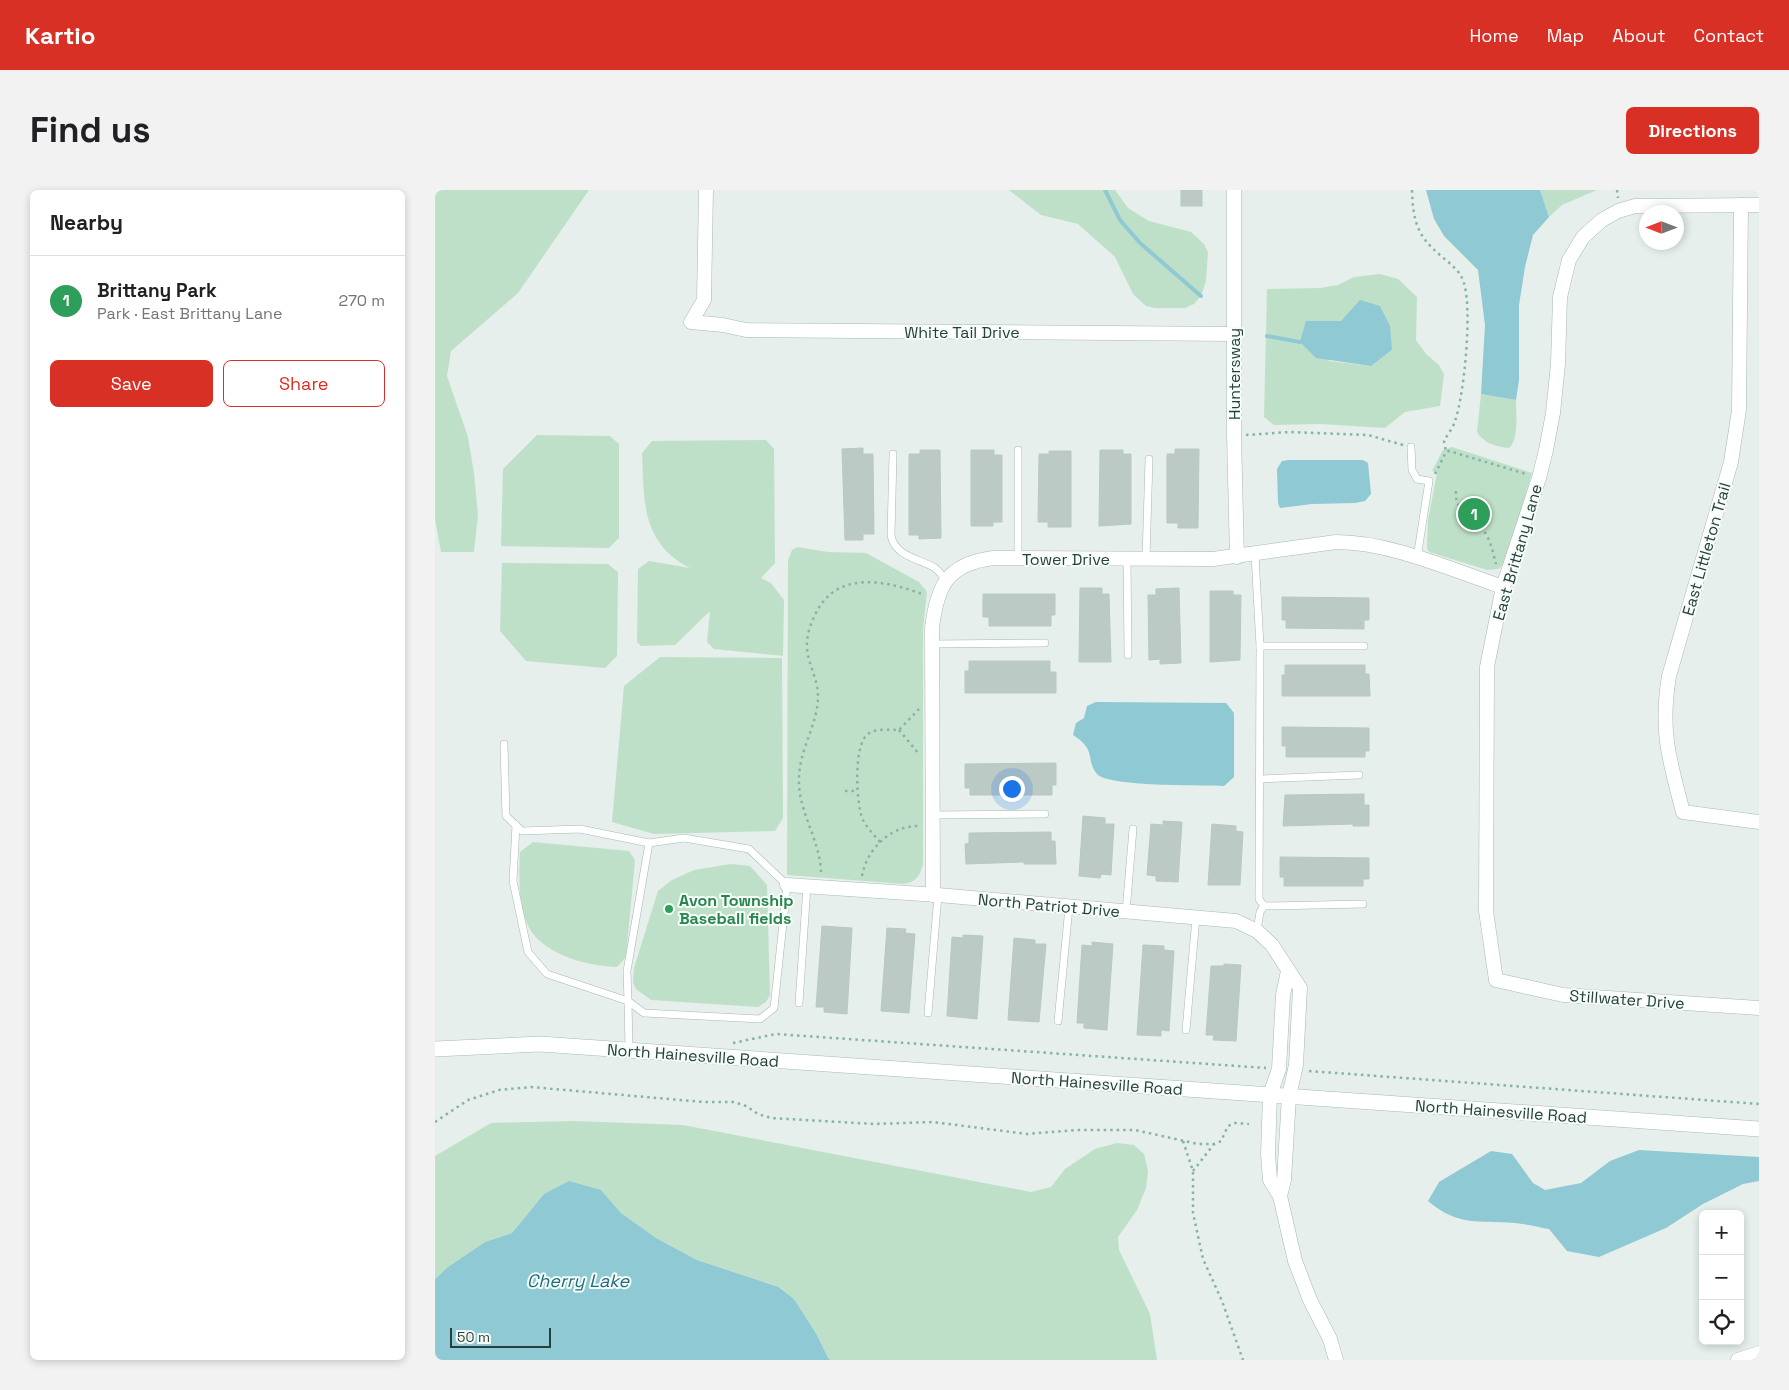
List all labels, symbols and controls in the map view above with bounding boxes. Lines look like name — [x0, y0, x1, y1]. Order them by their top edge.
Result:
text: Kartio — [25, 20, 95, 51]
text: Home — [1470, 24, 1519, 47]
text: Map — [1547, 24, 1584, 47]
text: About — [1612, 24, 1666, 47]
text: Contact — [1694, 24, 1764, 47]
button: Directions — [1626, 107, 1759, 154]
text: Find us — [30, 108, 151, 152]
north arrow — [1639, 205, 1684, 250]
text: Nearby — [50, 209, 123, 236]
text: Brittany Park — [97, 278, 217, 303]
text: 1 — [62, 290, 70, 311]
text: 270 m — [338, 290, 385, 311]
text: Park · East Brittany Lane — [97, 303, 282, 324]
street label: White Tail Drive — [904, 322, 1020, 343]
street label: Huntersway — [1224, 328, 1245, 420]
button: Save — [50, 360, 213, 407]
button: Share — [223, 360, 385, 407]
street label: East Littleton Trail — [1677, 480, 1736, 618]
street label: East Brittany Lane — [1488, 482, 1547, 623]
pin: 1 — [1458, 495, 1490, 533]
street label: Tower Drive — [1022, 549, 1110, 570]
your location — [999, 776, 1025, 802]
street label: North Patriot Drive — [977, 889, 1121, 922]
place label: Avon Township Baseball fields — [679, 890, 794, 929]
marker: Avon Township Baseball fields — [663, 903, 675, 915]
street label: Stillwater Drive — [1569, 985, 1685, 1014]
street label: North Hainesville Road — [606, 1039, 780, 1072]
street label: North Hainesville Road — [1010, 1067, 1184, 1100]
street label: North Hainesville Road — [1414, 1095, 1588, 1128]
map controls — [1699, 1210, 1744, 1345]
button: + — [1699, 1210, 1744, 1255]
button: − — [1699, 1255, 1744, 1300]
water label: Cherry Lake — [527, 1269, 631, 1292]
button: locate — [1699, 1300, 1744, 1345]
scale bar — [450, 1325, 551, 1348]
text: 50 m — [457, 1328, 490, 1346]

